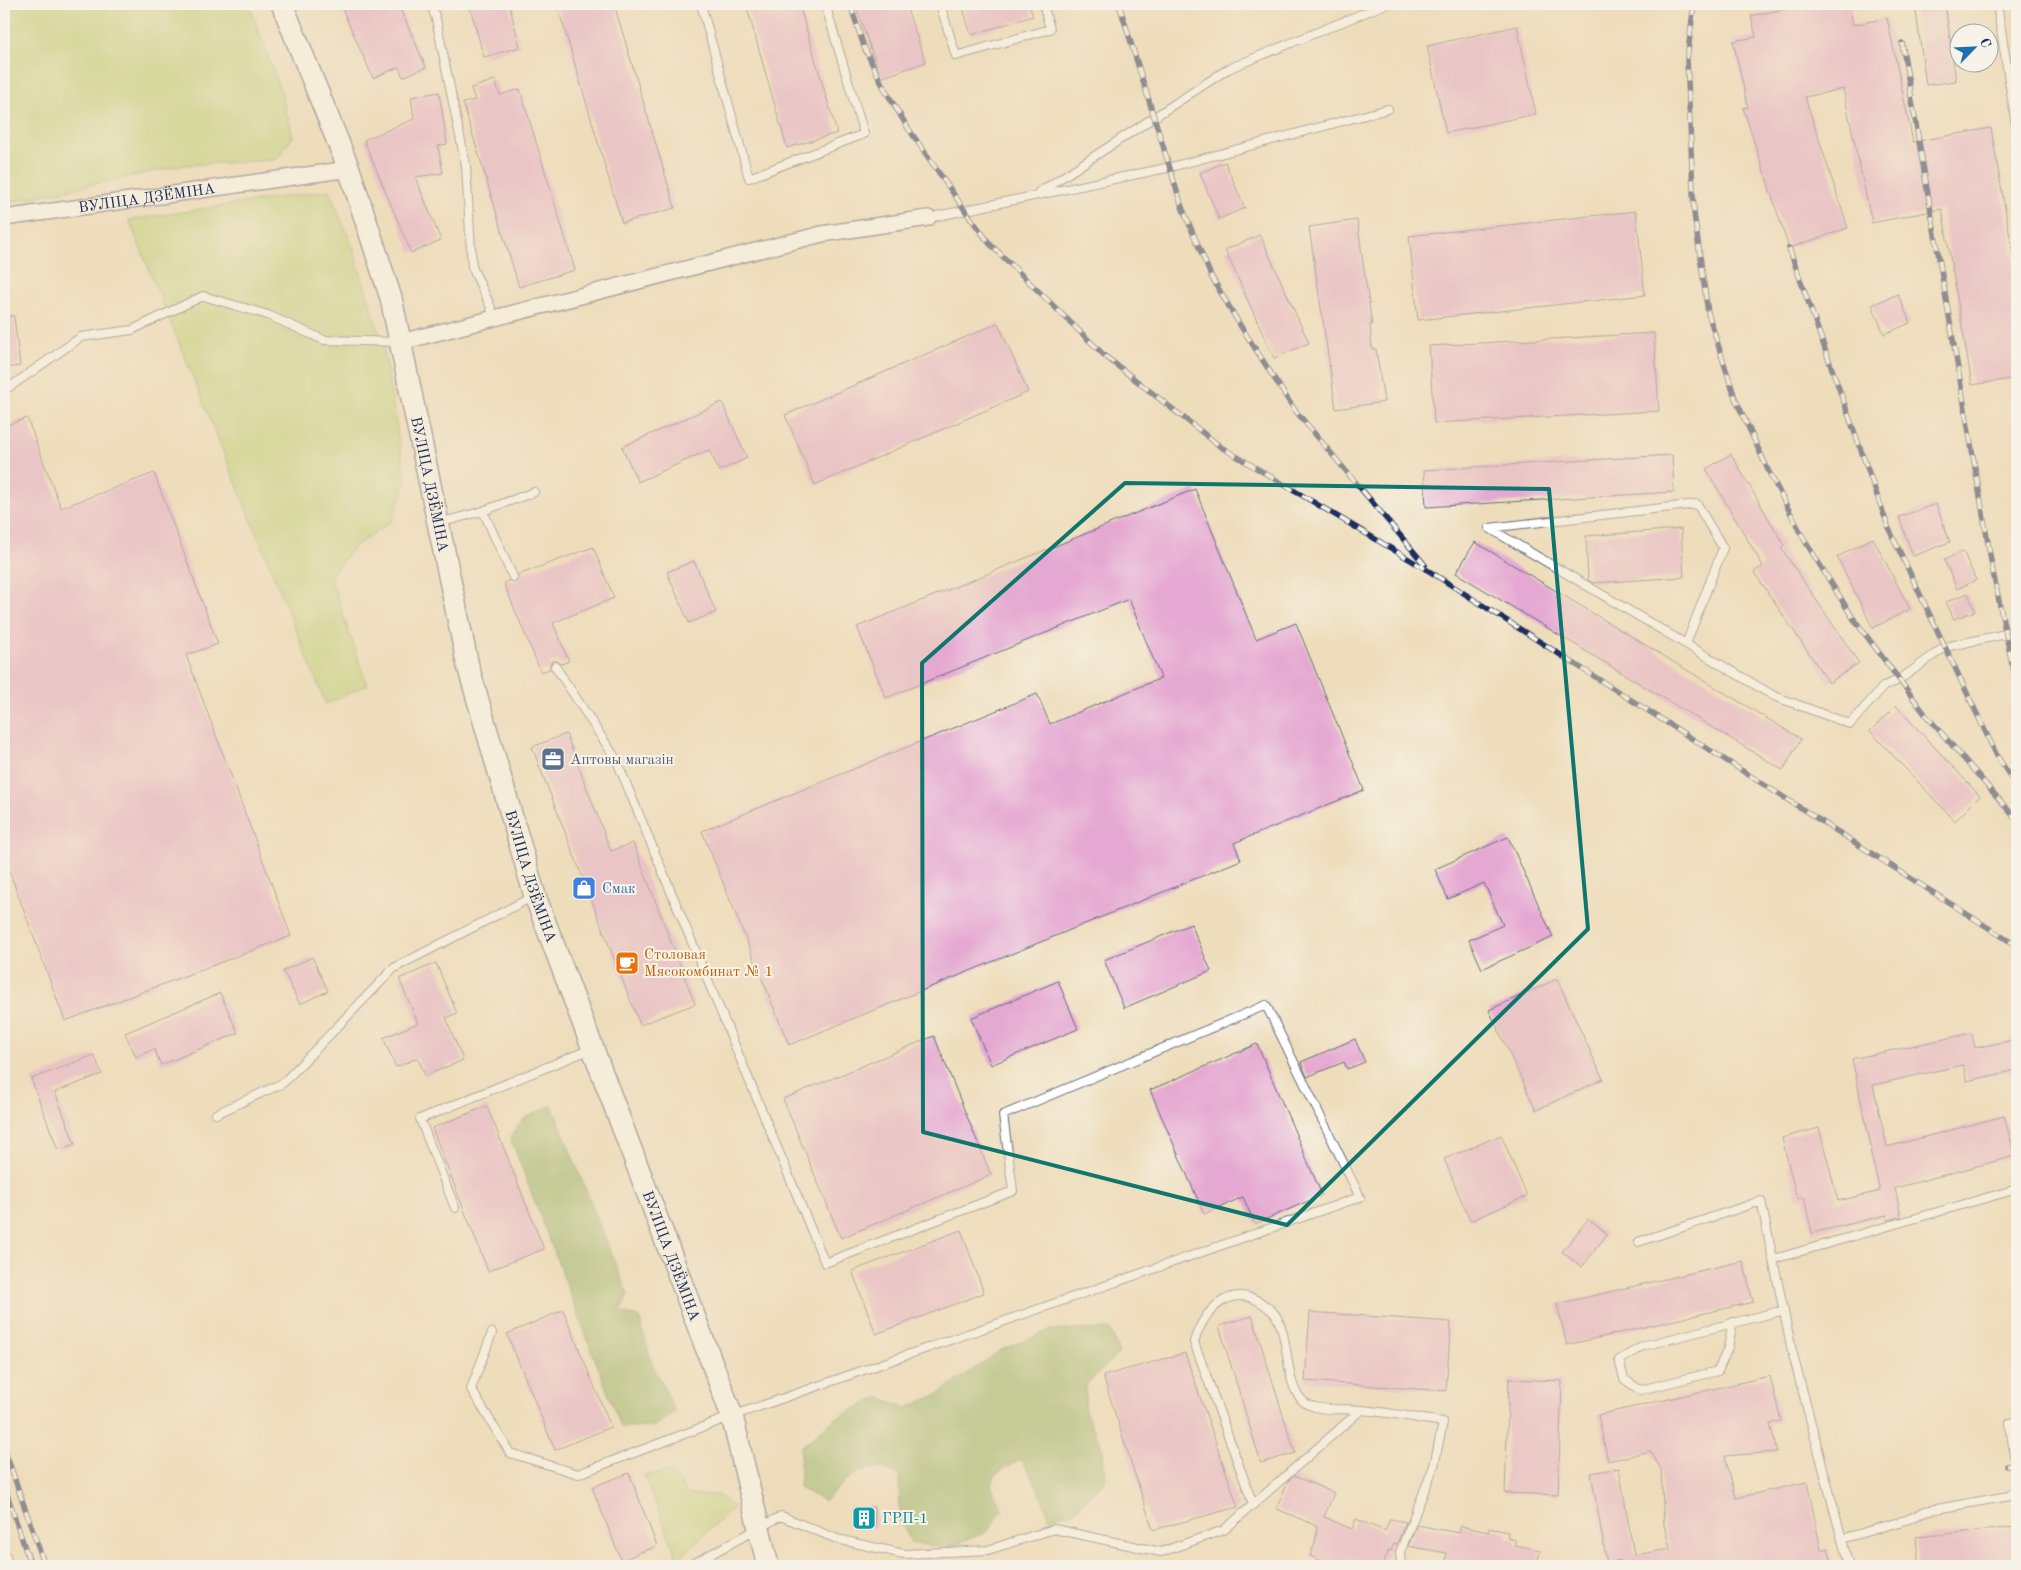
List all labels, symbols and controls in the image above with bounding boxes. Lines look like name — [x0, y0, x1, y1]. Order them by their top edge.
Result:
north arrow — [1948, 22, 1998, 72]
text: С — [1977, 36, 1993, 50]
street label: ВУЛІЦА ДЗЁМІНА — [77, 182, 217, 216]
street label: ВУЛІЦА ДЗЁМІНА — [407, 415, 450, 554]
office icon: Аптовы магазін — [540, 746, 566, 772]
place label: Аптовы магазін — [570, 753, 674, 768]
street label: ВУЛІЦА ДЗЁМІНА — [501, 809, 558, 945]
shop icon: Смак — [571, 875, 597, 901]
place label: Смак — [602, 882, 636, 897]
place label: Столовая Мясокомбинат № 1 — [644, 948, 773, 980]
cafe icon: Столовая Мясокомбинат № 1 — [614, 950, 640, 976]
street label: ВУЛІЦА ДЗЁМІНА — [638, 1189, 702, 1324]
building icon: ГРП-1 — [851, 1505, 877, 1531]
place label: ГРП-1 — [882, 1512, 928, 1527]

